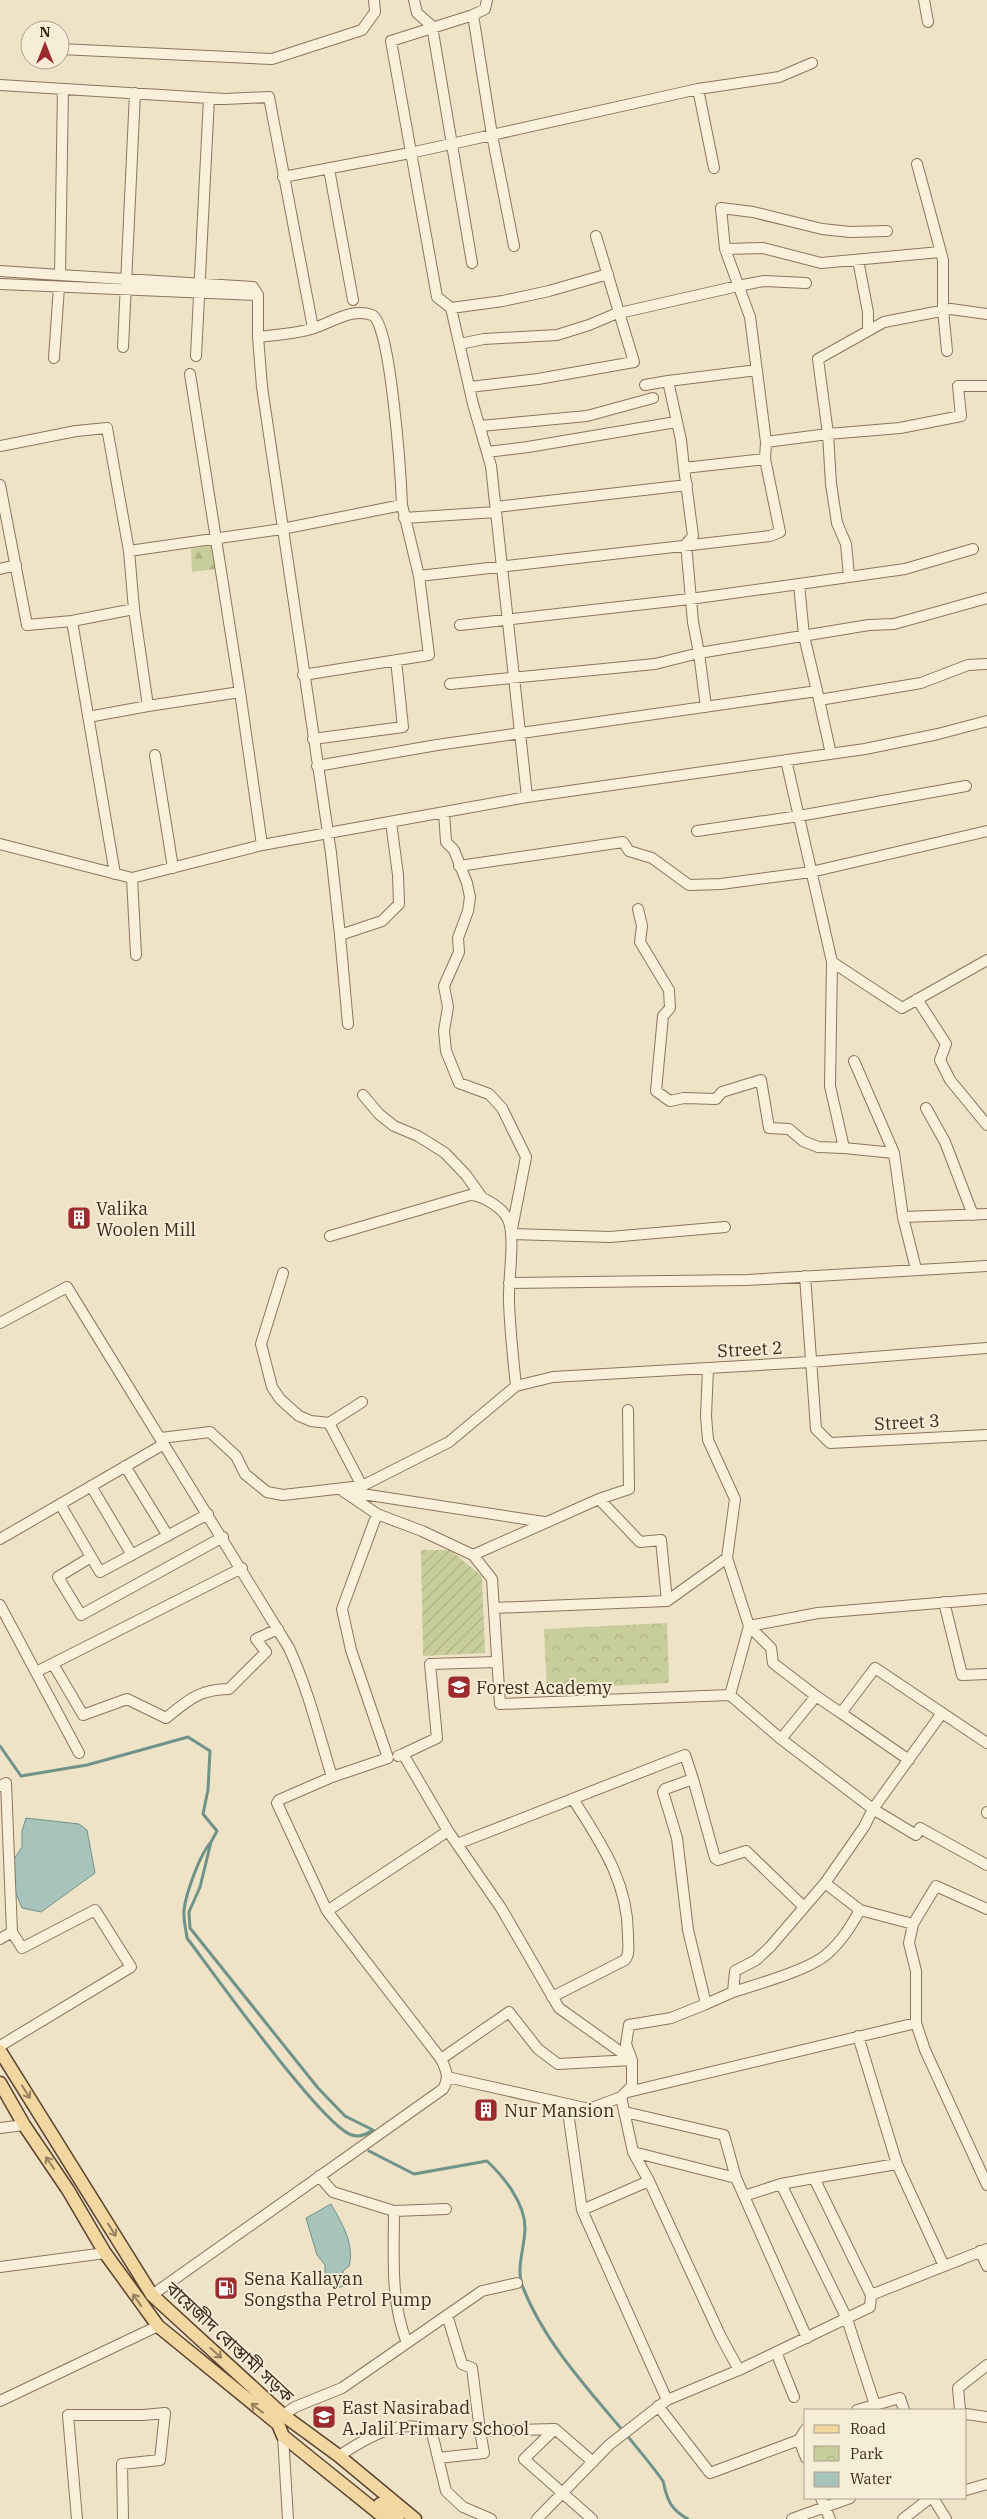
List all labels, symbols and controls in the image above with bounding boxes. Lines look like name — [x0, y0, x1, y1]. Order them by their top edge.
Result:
north arrow — [20, 20, 70, 70]
text: N — [39, 23, 51, 41]
place label: Valika Woolen Mill — [96, 1197, 196, 1241]
building icon: Valika Woolen Mill — [66, 1205, 92, 1231]
street label: Street 2 — [717, 1336, 783, 1362]
street label: Street 3 — [874, 1409, 940, 1435]
school or university icon: Forest Academy — [446, 1674, 472, 1700]
place label: Forest Academy — [476, 1676, 612, 1699]
one-way arrow — [21, 2085, 31, 2099]
building icon: Nur Mansion — [473, 2097, 499, 2123]
place label: Nur Mansion — [504, 2099, 614, 2122]
one-way arrow — [45, 2156, 55, 2170]
one-way arrow — [107, 2223, 117, 2237]
place label: Sena Kallayan Songstha Petrol Pump — [244, 2267, 431, 2311]
fuel station icon: Sena Kallayan Songstha Petrol Pump — [213, 2275, 239, 2301]
street label: বায়েজীদ বোস্তামী সড়ক — [160, 2276, 299, 2408]
one-way arrow — [132, 2293, 142, 2307]
one-way arrow — [209, 2347, 222, 2359]
place label: East Nasirabad A.Jalil Primary School — [342, 2396, 529, 2440]
one-way arrow — [251, 2402, 264, 2413]
school or university icon: East Nasirabad A.Jalil Primary School — [311, 2404, 337, 2430]
legend — [804, 2409, 967, 2499]
text: Road — [850, 2419, 886, 2438]
text: Park — [850, 2444, 883, 2463]
text: Water — [850, 2469, 892, 2488]

